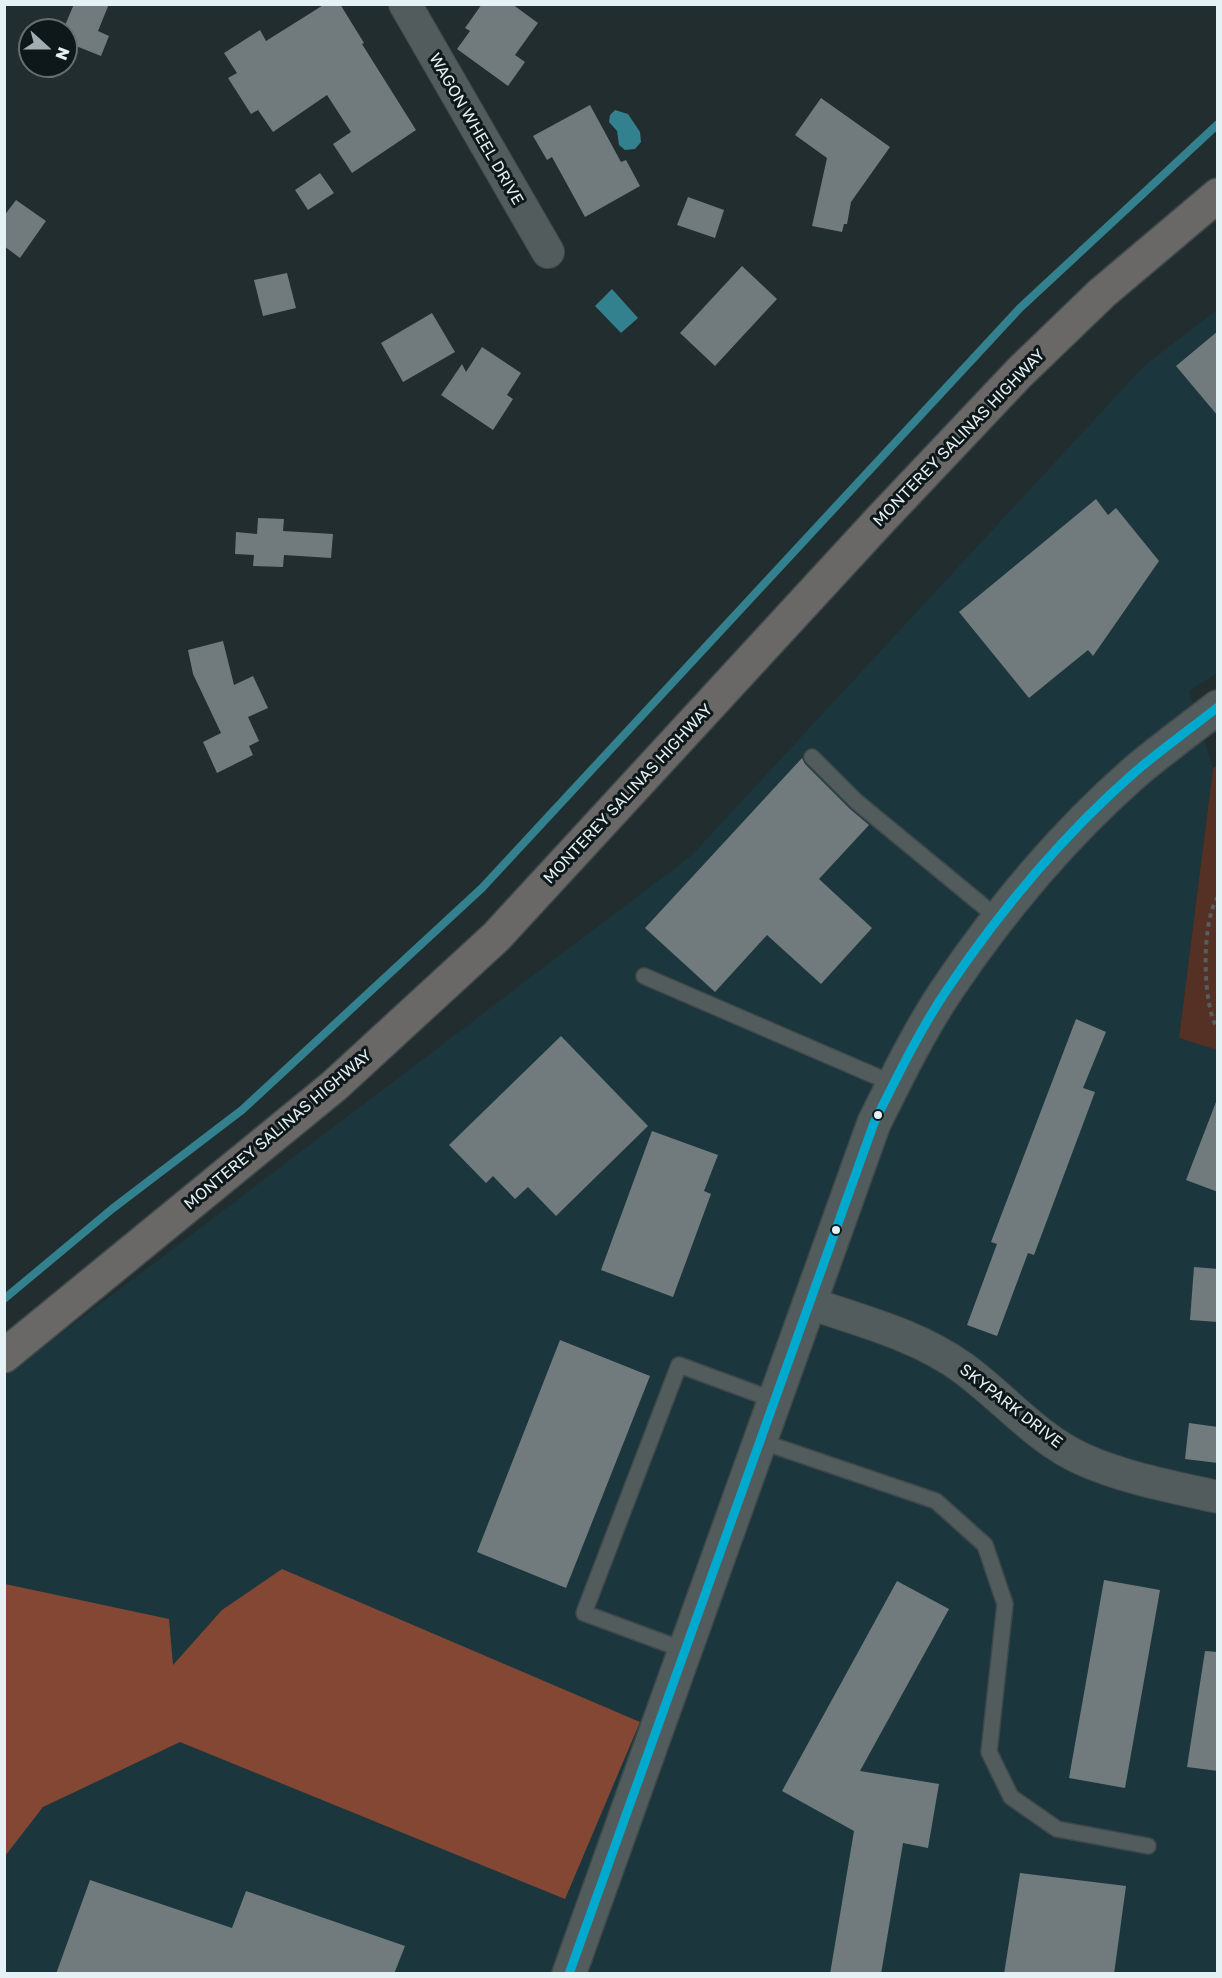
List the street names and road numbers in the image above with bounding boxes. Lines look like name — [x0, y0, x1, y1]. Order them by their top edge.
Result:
street label: WAGON WHEEL DRIVE — [425, 50, 527, 208]
street label: MONTEREY SALINAS HIGHWAY — [869, 345, 1049, 531]
street label: MONTEREY SALINAS HIGHWAY — [540, 700, 716, 888]
street label: MONTEREY SALINAS HIGHWAY — [180, 1046, 376, 1214]
street label: SKYPARK DRIVE — [956, 1360, 1066, 1452]

